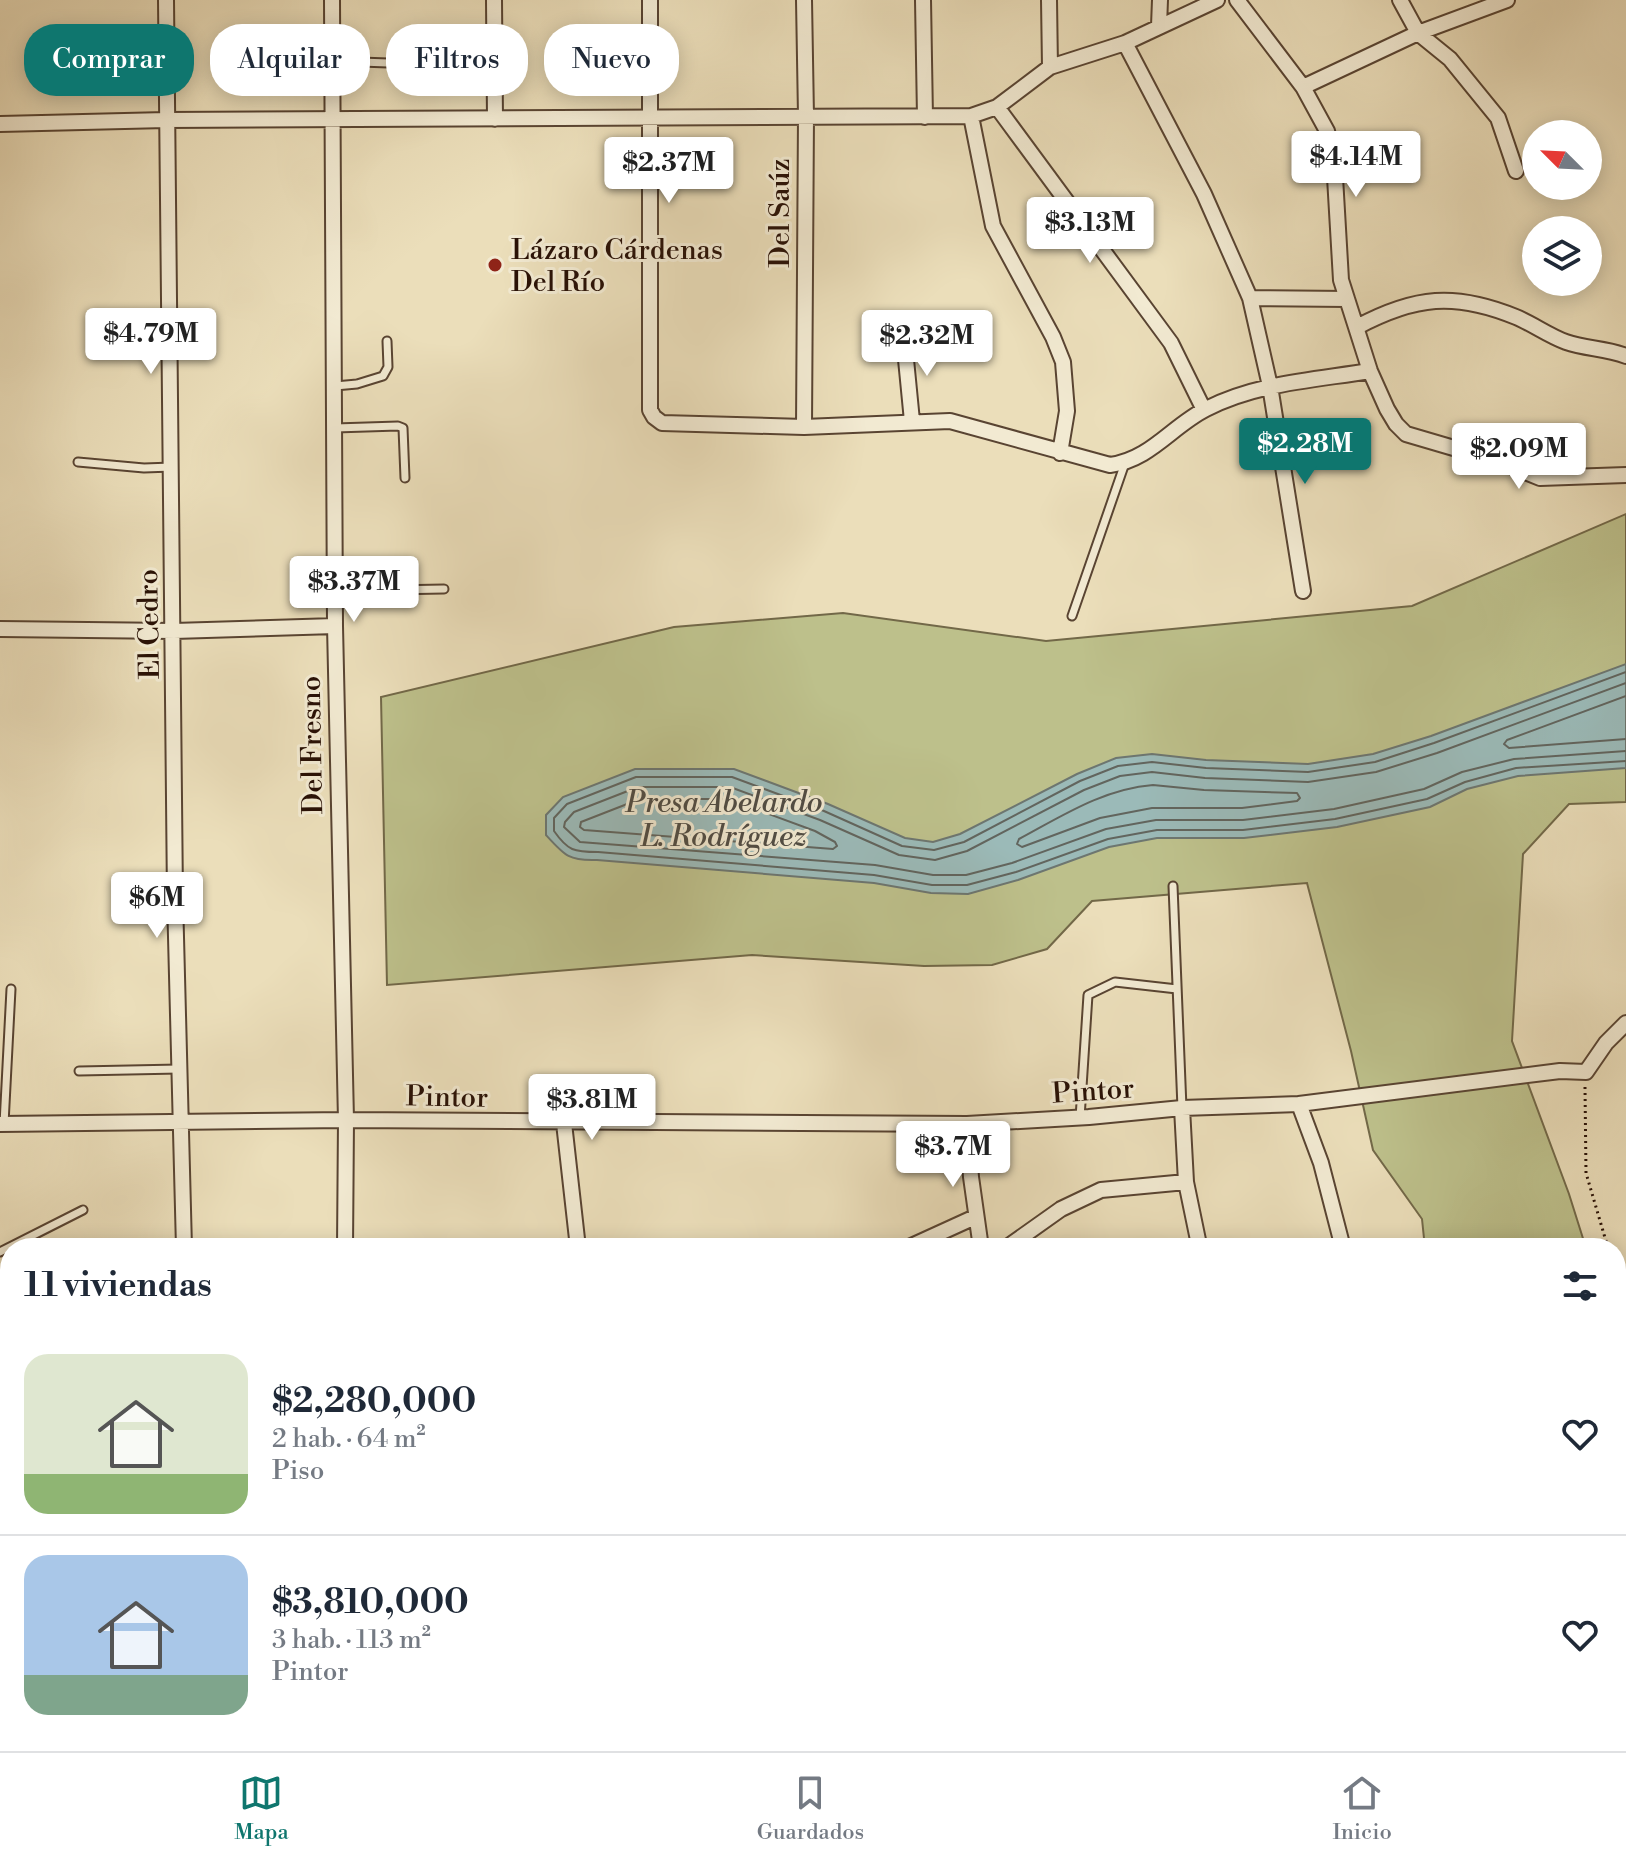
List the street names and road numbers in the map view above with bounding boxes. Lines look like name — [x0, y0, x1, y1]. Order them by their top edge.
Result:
street label: Del Saúz — [763, 158, 798, 268]
street label: El Cedro — [131, 569, 168, 679]
street label: Del Fresno — [294, 675, 331, 815]
street label: Pintor — [1051, 1071, 1135, 1112]
street label: Pintor — [405, 1079, 489, 1116]

